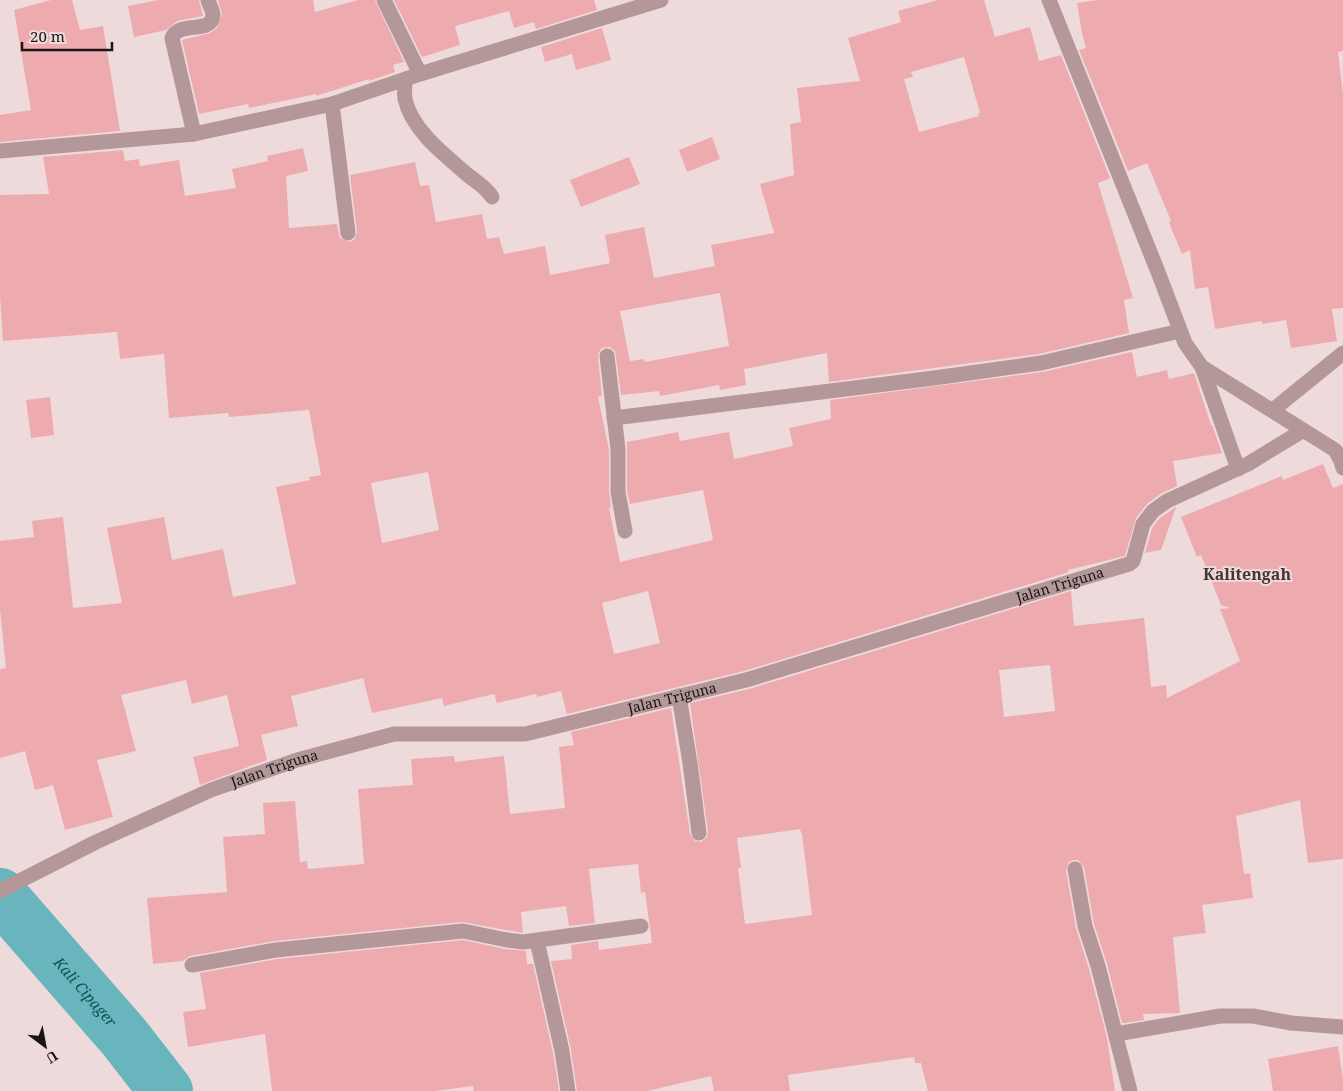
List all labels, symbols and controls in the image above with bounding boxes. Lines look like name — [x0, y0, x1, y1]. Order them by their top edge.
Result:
scale bar — [22, 20, 112, 52]
text: 20 m — [30, 26, 65, 46]
street label: Jalan Triguna — [1013, 562, 1106, 607]
district label: Kalitengah — [1203, 563, 1291, 585]
street label: Jalan Triguna — [625, 678, 719, 718]
street label: Jalan Triguna — [227, 745, 320, 792]
water label: Kali Cipager — [49, 952, 122, 1031]
north arrow — [20, 1021, 70, 1071]
text: U — [42, 1047, 62, 1069]

